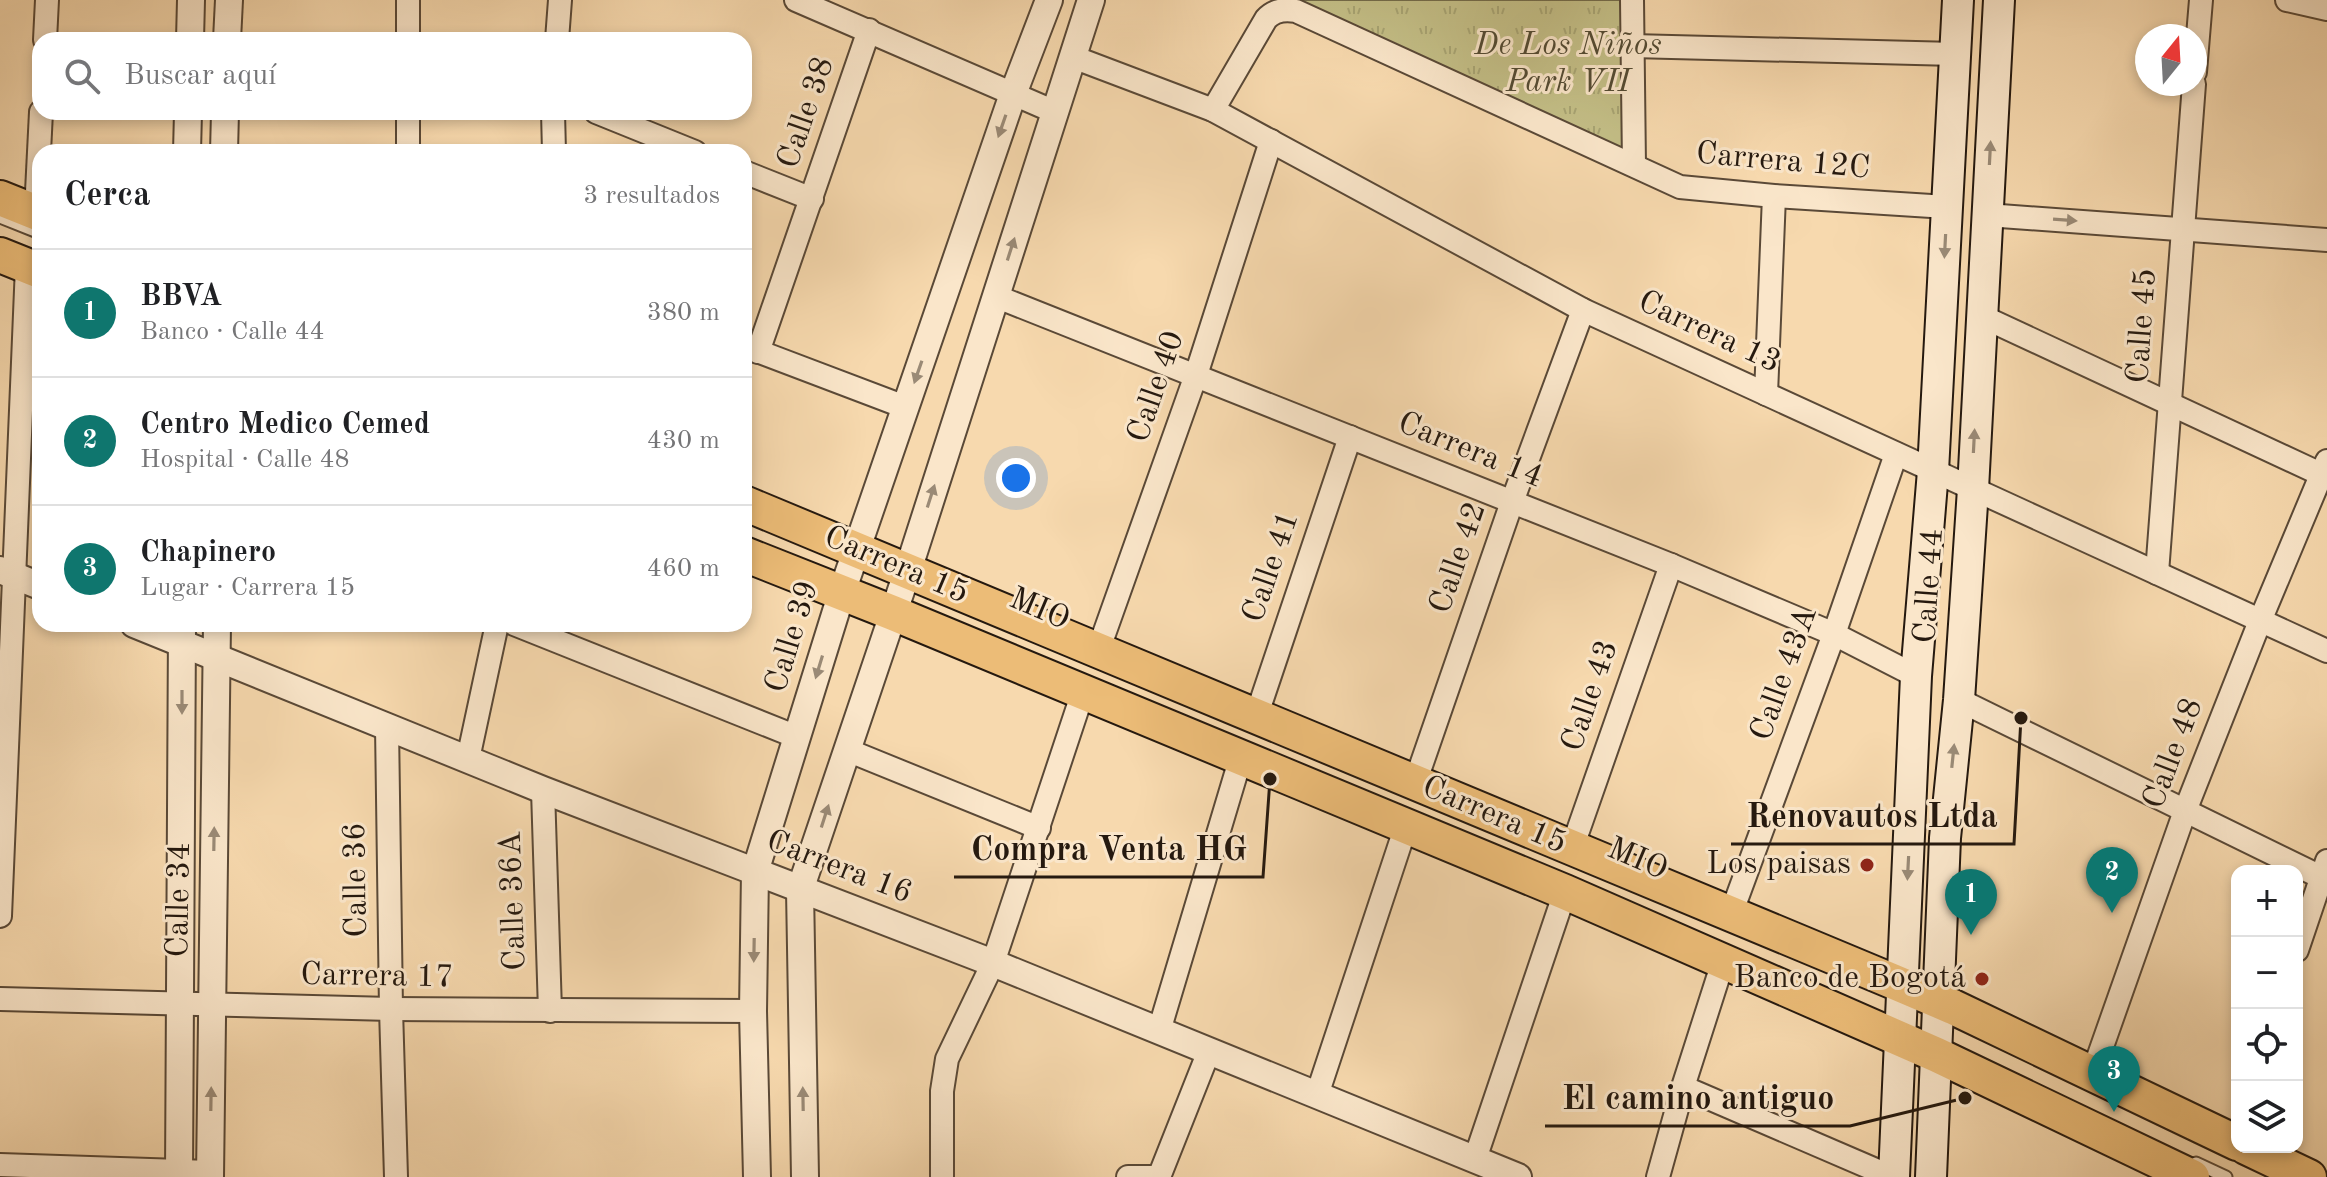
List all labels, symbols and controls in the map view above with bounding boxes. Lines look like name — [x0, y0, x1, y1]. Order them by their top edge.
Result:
north arrow — [2135, 24, 2207, 96]
park label: De Los Niños Park VII — [1473, 30, 1662, 99]
search box — [32, 32, 752, 120]
street label: Calle 38 — [773, 53, 841, 173]
icon: search — [60, 54, 104, 98]
text: Buscar aquí — [124, 61, 276, 91]
one-way arrow — [996, 114, 1008, 138]
street label: Carrera 12C — [1695, 138, 1871, 186]
one-way arrow — [1984, 140, 1997, 165]
text: Cerca — [64, 179, 150, 213]
text: 3 resultados — [583, 183, 720, 209]
one-way arrow — [2053, 214, 2078, 227]
one-way arrow — [1939, 234, 1952, 259]
one-way arrow — [1005, 236, 1017, 260]
street label: Calle 45 — [2123, 267, 2163, 385]
text: BBVA — [140, 282, 222, 312]
street label: Carrera 13 — [1633, 286, 1785, 380]
text: 1 — [82, 300, 98, 326]
text: 380 m — [647, 300, 720, 326]
text: Banco · Calle 44 — [140, 319, 325, 345]
street label: Calle 40 — [1123, 327, 1191, 447]
one-way arrow — [911, 360, 923, 384]
street label: Carrera 14 — [1393, 407, 1547, 495]
text: Centro Medico Cemed — [140, 410, 430, 440]
text: 2 — [82, 428, 98, 454]
text: 430 m — [647, 428, 720, 454]
one-way arrow — [1968, 428, 1981, 453]
text: Hospital · Calle 48 — [140, 447, 350, 473]
your location — [996, 458, 1036, 498]
one-way arrow — [926, 484, 938, 508]
street label: Calle 42 — [1425, 498, 1493, 618]
street label: Calle 41 — [1238, 507, 1306, 627]
street label: Carrera 15 — [819, 521, 973, 611]
street label: Calle 44 — [1910, 527, 1950, 645]
text: Chapinero — [140, 538, 276, 568]
text: 3 — [82, 556, 98, 582]
text: 460 m — [647, 556, 720, 582]
text: Lugar · Carrera 15 — [140, 575, 355, 601]
street label: Calle 39 — [761, 577, 825, 697]
street label: MIO — [1004, 583, 1074, 637]
street label: Calle 43A — [1746, 603, 1824, 745]
street label: Calle 43 — [1557, 636, 1625, 756]
one-way arrow — [812, 655, 825, 679]
one-way arrow — [176, 690, 188, 715]
street label: Calle 48 — [2138, 694, 2210, 814]
one-way arrow — [1947, 743, 1960, 768]
street label: Carrera 15 — [1417, 771, 1571, 861]
callout: Renovautos Ltda — [1731, 786, 2014, 844]
text: Renovautos Ltda — [1746, 801, 1998, 835]
one-way arrow — [819, 804, 831, 828]
callout: Compra Venta HG — [954, 819, 1263, 877]
street label: Calle 36 — [340, 822, 374, 938]
one-way arrow — [208, 826, 221, 851]
street label: Carrera 16 — [762, 826, 916, 910]
street label: Calle 36A — [496, 831, 532, 971]
street label: MIO — [1602, 833, 1672, 887]
text: Compra Venta HG — [971, 834, 1247, 868]
street label: Calle 34 — [163, 842, 197, 958]
pin: 2 — [2086, 847, 2138, 913]
place label: Los paisas — [1706, 849, 1851, 881]
marker: Los paisas — [1858, 856, 1876, 874]
one-way arrow — [1901, 856, 1914, 881]
map controls — [2231, 865, 2303, 1153]
button: + — [2231, 865, 2303, 937]
pin: 1 — [1945, 869, 1997, 935]
button: − — [2231, 937, 2303, 1009]
one-way arrow — [748, 938, 760, 963]
street label: Carrera 17 — [300, 960, 454, 994]
place label: Banco de Bogotá — [1734, 963, 1966, 995]
marker: Banco de Bogotá — [1973, 970, 1991, 988]
button: locate — [2231, 1009, 2303, 1081]
pin: 3 — [2088, 1046, 2140, 1112]
callout: El camino antiguo — [1545, 1068, 1850, 1126]
button: layers — [2231, 1081, 2303, 1153]
text: El camino antiguo — [1562, 1083, 1834, 1117]
one-way arrow — [205, 1086, 217, 1111]
one-way arrow — [797, 1086, 810, 1111]

